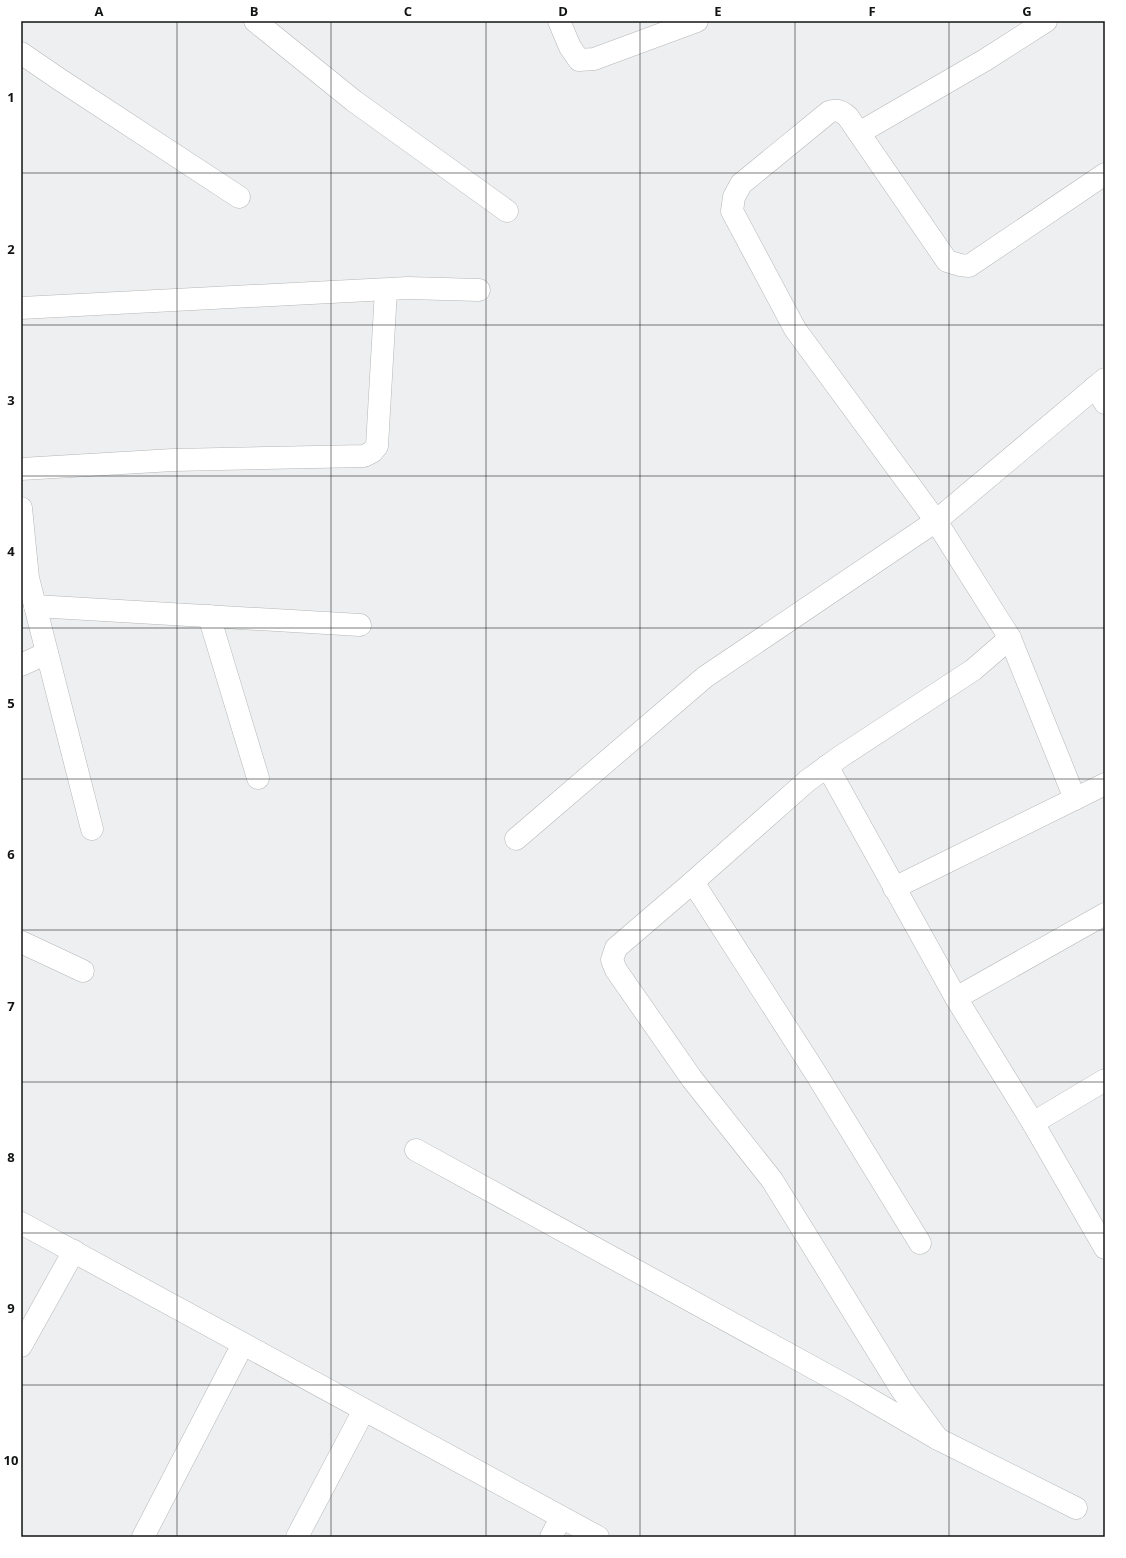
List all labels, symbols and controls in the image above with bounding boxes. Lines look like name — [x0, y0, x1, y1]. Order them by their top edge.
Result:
text: A — [95, 2, 104, 20]
text: B — [250, 2, 259, 20]
text: C — [404, 2, 412, 20]
text: D — [558, 2, 568, 20]
text: E — [714, 2, 722, 20]
text: F — [868, 2, 876, 20]
text: G — [1022, 2, 1032, 20]
text: 1 — [7, 88, 15, 106]
text: 2 — [7, 240, 15, 258]
text: 3 — [7, 391, 15, 409]
text: 4 — [7, 542, 15, 560]
text: 5 — [7, 694, 15, 712]
text: 6 — [7, 845, 15, 863]
text: 7 — [7, 997, 15, 1015]
text: 8 — [7, 1148, 15, 1166]
text: 9 — [7, 1299, 15, 1317]
text: 10 — [4, 1451, 18, 1469]

